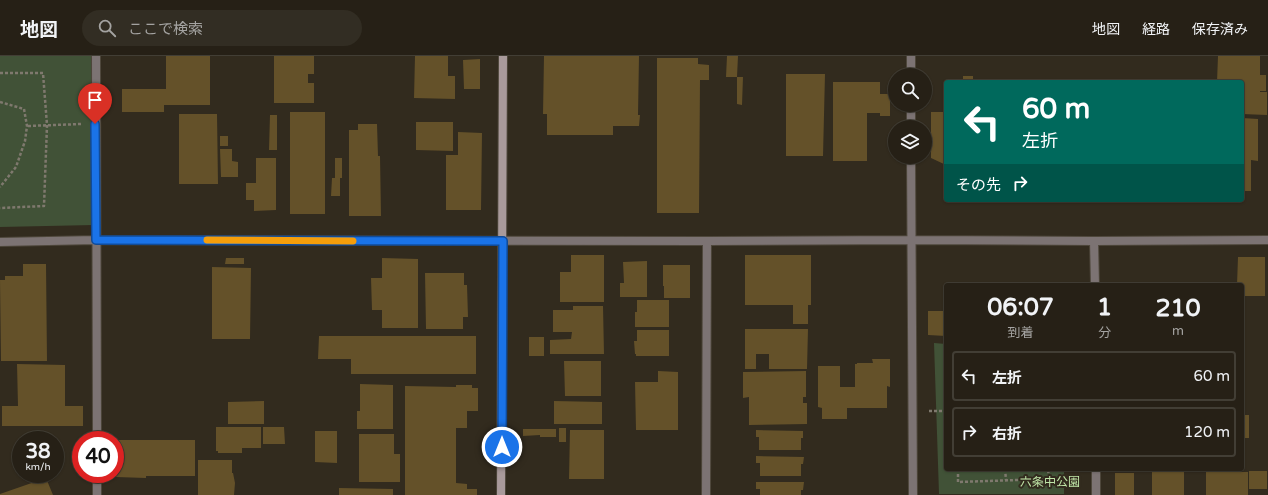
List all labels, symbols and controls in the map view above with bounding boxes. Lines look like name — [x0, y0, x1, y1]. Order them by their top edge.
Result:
search box — [82, 10, 362, 46]
icon: search — [96, 17, 118, 39]
text: 地図 — [20, 19, 58, 41]
text: ここで検索 — [128, 20, 203, 38]
text: 地図 — [1092, 21, 1120, 38]
text: 経路 — [1142, 21, 1170, 38]
text: 保存済み — [1192, 21, 1248, 38]
map controls — [888, 68, 932, 164]
button: search — [888, 68, 932, 112]
pin — [78, 83, 112, 124]
icon: arrive — [84, 89, 106, 111]
text: 60 m — [1022, 92, 1090, 126]
icon: left — [956, 96, 1008, 148]
button: layers — [888, 120, 932, 164]
text: 左折 — [1022, 130, 1058, 152]
icon: right — [1009, 172, 1031, 194]
text: その先 — [956, 176, 1001, 194]
text: 06:07 — [987, 293, 1054, 322]
text: 1 — [1097, 293, 1112, 322]
text: 210 — [1155, 294, 1201, 323]
text: m — [1172, 323, 1184, 339]
text: 到着 — [1008, 325, 1034, 341]
text: 分 — [1098, 325, 1111, 341]
icon: left — [958, 365, 980, 387]
text: 60 m — [1193, 367, 1230, 385]
text: 左折 — [992, 369, 1022, 387]
icon: right — [958, 421, 980, 443]
text: 120 m — [1184, 423, 1230, 441]
text: 右折 — [992, 425, 1022, 443]
position arrow — [481, 426, 523, 468]
speed limit sign: 40 — [72, 431, 124, 483]
text: 38 — [25, 440, 51, 464]
text: km/h — [25, 461, 51, 473]
park label: 六条中公園 — [1020, 475, 1080, 489]

